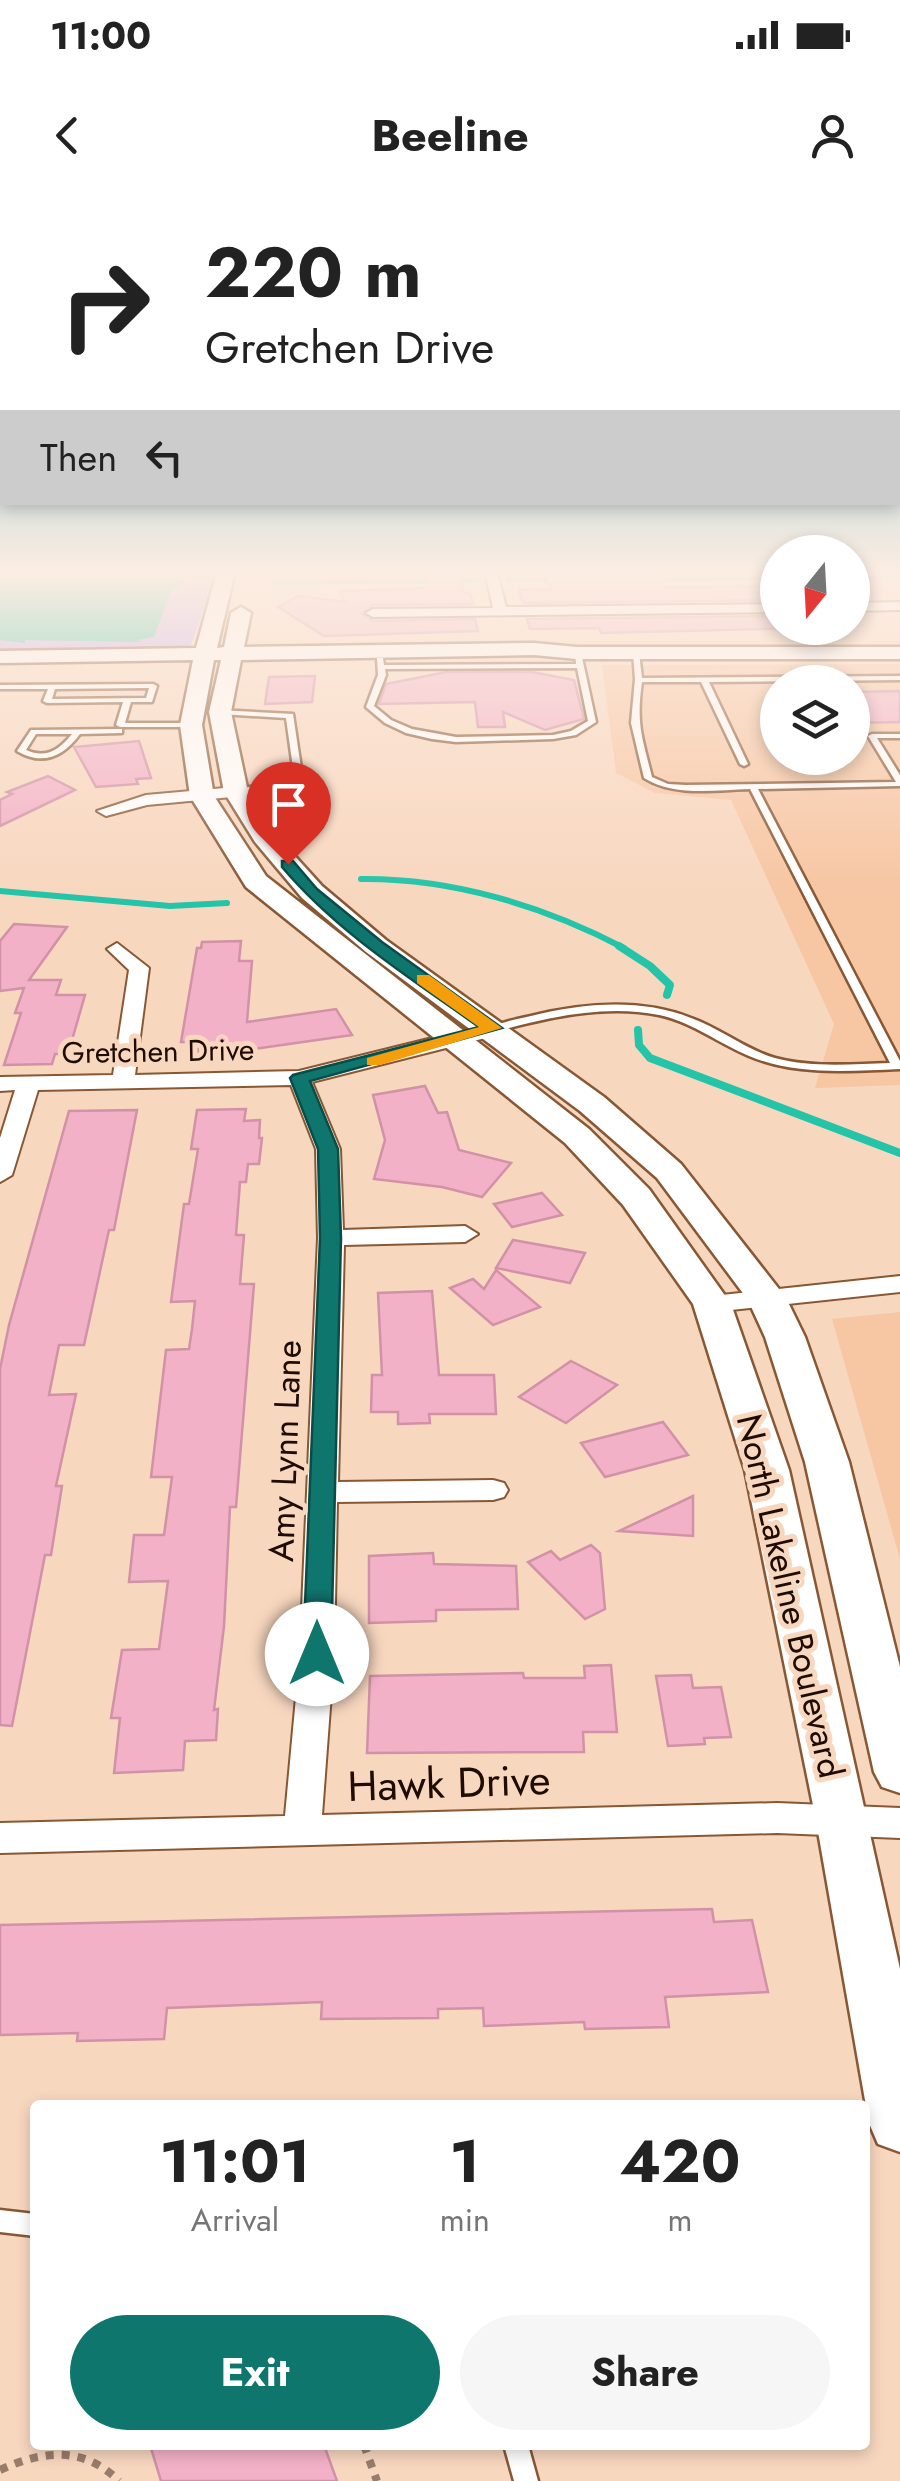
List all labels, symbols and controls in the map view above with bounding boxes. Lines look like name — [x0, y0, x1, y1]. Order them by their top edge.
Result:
text: 11:00 — [50, 8, 151, 63]
text: Beeline — [371, 103, 529, 168]
icon: back — [40, 108, 95, 163]
icon: person — [805, 108, 860, 163]
text: 220 m — [205, 222, 422, 323]
icon: right — [40, 240, 170, 370]
text: Gretchen Drive — [205, 315, 494, 380]
text: Then — [40, 430, 117, 485]
icon: left — [137, 430, 192, 485]
north arrow — [760, 535, 870, 645]
map controls — [760, 535, 870, 775]
button: layers — [760, 665, 870, 775]
pin — [246, 762, 331, 865]
icon: arrive — [261, 777, 316, 832]
street label: Gretchen Drive — [61, 1028, 255, 1074]
street label: Amy Lynn Lane — [256, 1339, 314, 1563]
street label: North Lakeline Boulevard — [724, 1409, 856, 1783]
position arrow — [265, 1602, 369, 1706]
street label: Hawk Drive — [346, 1749, 552, 1817]
text: 11:01 — [160, 2118, 310, 2205]
text: 1 — [450, 2118, 480, 2205]
text: 420 — [619, 2118, 740, 2205]
text: Arrival — [191, 2197, 279, 2243]
text: min — [440, 2197, 490, 2243]
text: m — [667, 2197, 692, 2243]
button: Exit — [70, 2315, 440, 2430]
button: Share — [460, 2315, 830, 2430]

